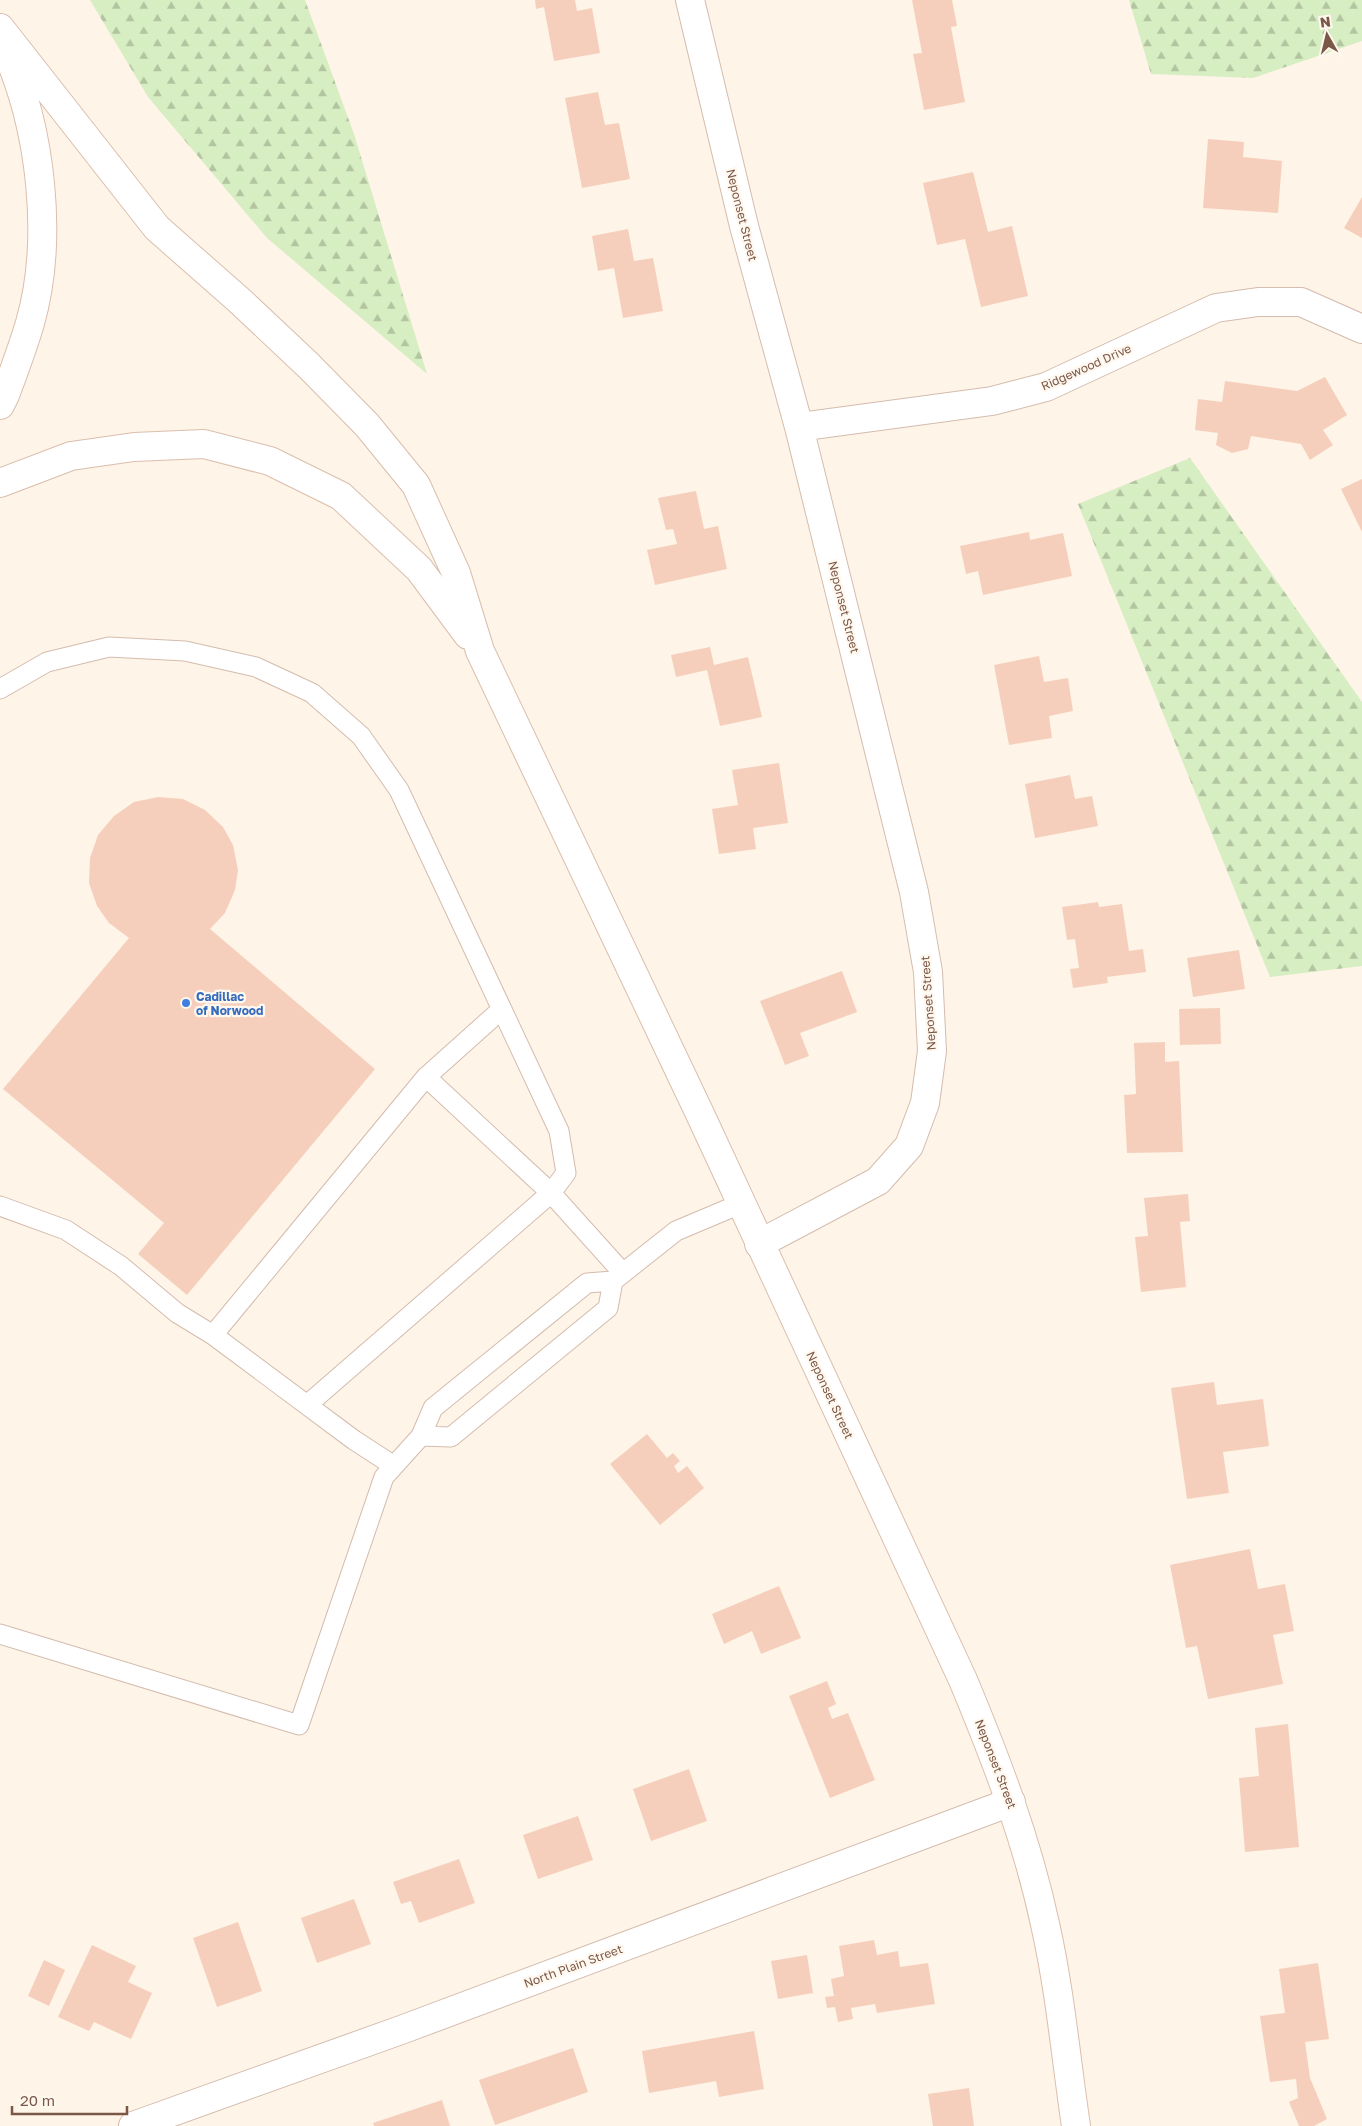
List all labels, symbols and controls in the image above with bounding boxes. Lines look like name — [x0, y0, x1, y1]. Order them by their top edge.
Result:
north arrow — [1302, 10, 1352, 60]
text: N — [1319, 12, 1332, 31]
street label: Neponset Street — [723, 167, 761, 263]
street label: Ridgewood Drive — [1039, 340, 1133, 394]
street label: Neponset Street — [825, 559, 863, 655]
street label: Neponset Street — [917, 955, 939, 1051]
place label: Cadillac of Norwood — [196, 989, 263, 1018]
marker: Cadillac of Norwood — [180, 997, 192, 1009]
street label: Neponset Street — [803, 1349, 857, 1441]
street label: Neponset Street — [972, 1717, 1020, 1811]
street label: North Plain Street — [522, 1941, 625, 1991]
scale bar — [12, 2084, 128, 2116]
text: 20 m — [20, 2091, 55, 2109]

